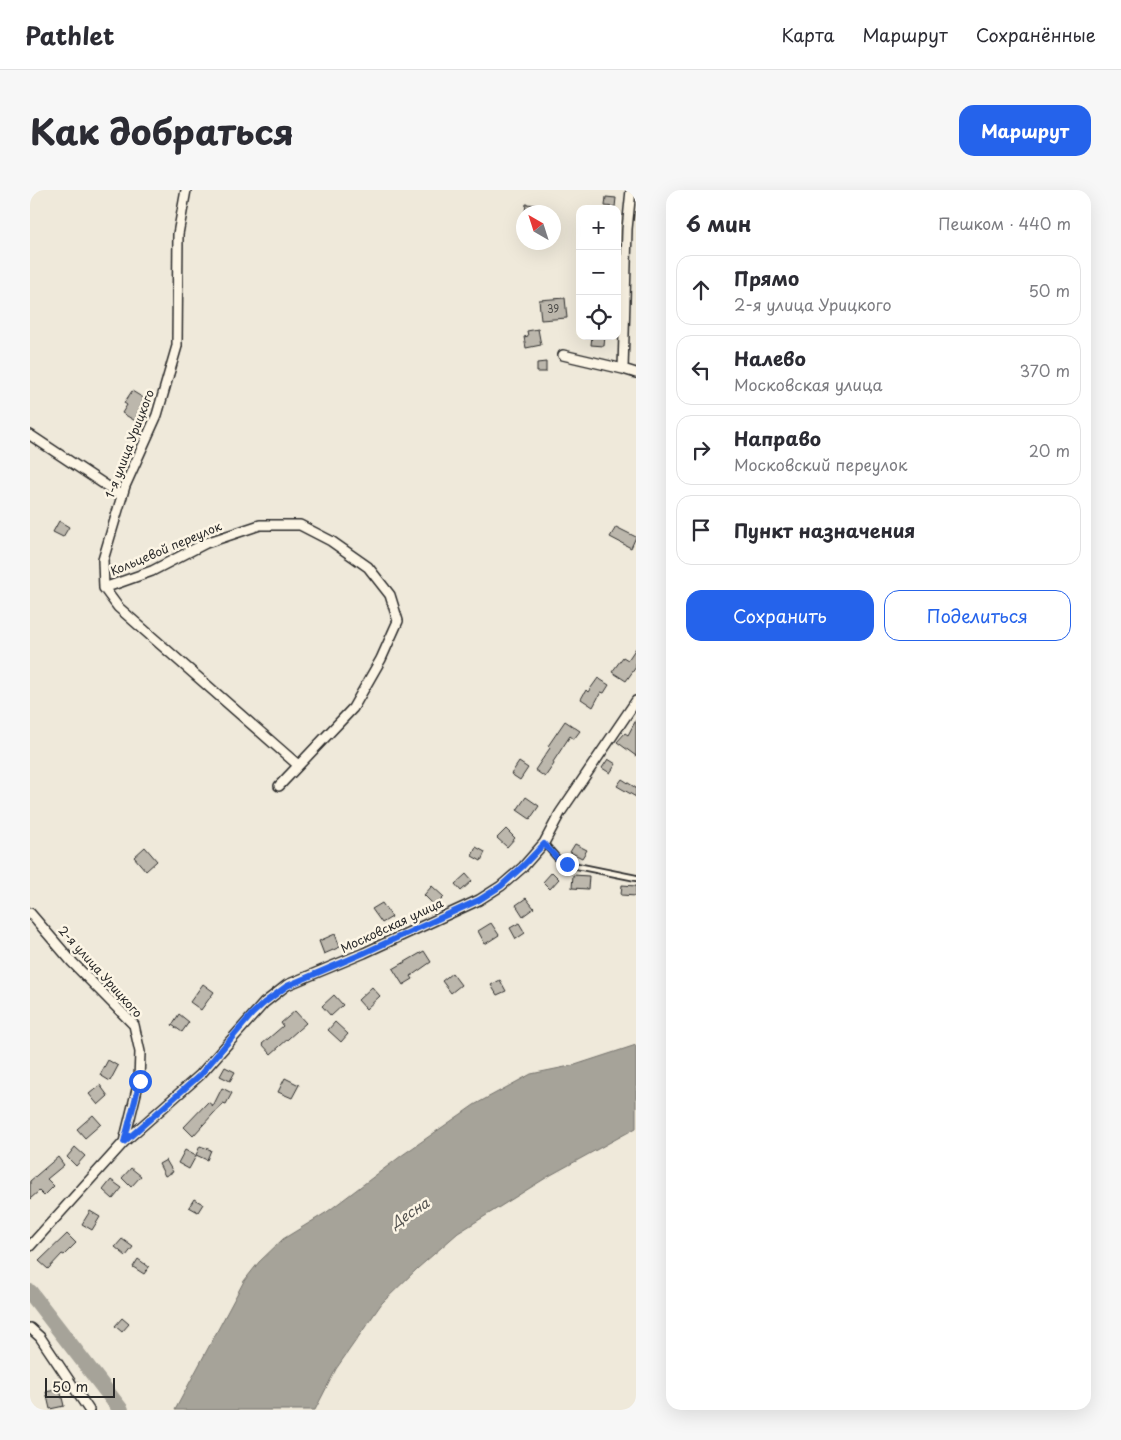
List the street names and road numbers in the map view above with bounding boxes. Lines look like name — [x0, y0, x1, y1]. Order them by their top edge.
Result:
street label: 1-я улица Урицкого — [100, 386, 158, 501]
street label: Кольцевой переулок — [107, 516, 225, 580]
street label: Московская улица — [337, 893, 446, 957]
street label: 2-я улица Урицкого — [55, 921, 147, 1021]

